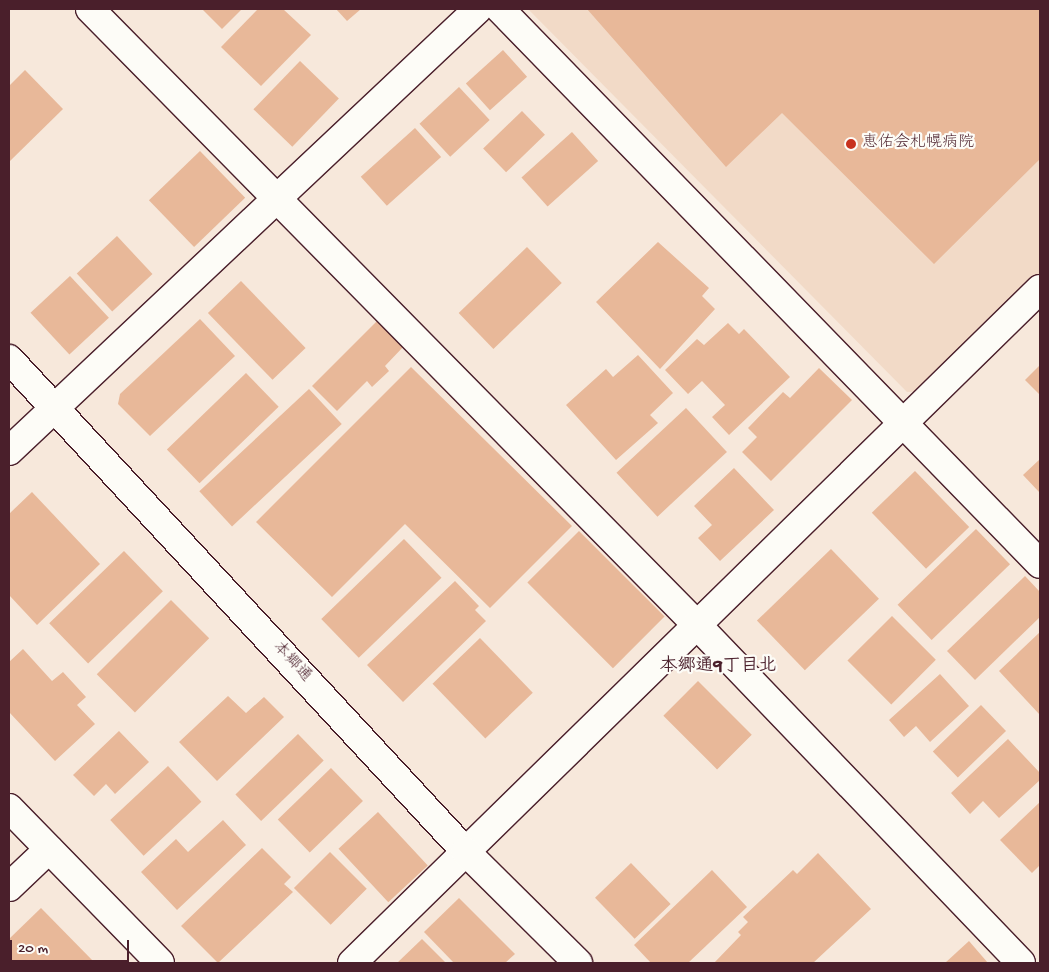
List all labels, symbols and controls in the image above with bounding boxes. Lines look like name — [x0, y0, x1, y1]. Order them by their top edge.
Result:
place label: 恵佑会札幌病院 — [862, 134, 974, 154]
marker: 恵佑会札幌病院 — [844, 137, 858, 151]
street label: 本郷通 — [268, 639, 314, 687]
district label: 本郷通9丁目北 — [659, 656, 777, 678]
scale bar — [12, 930, 131, 962]
text: 20 m — [18, 940, 48, 958]

